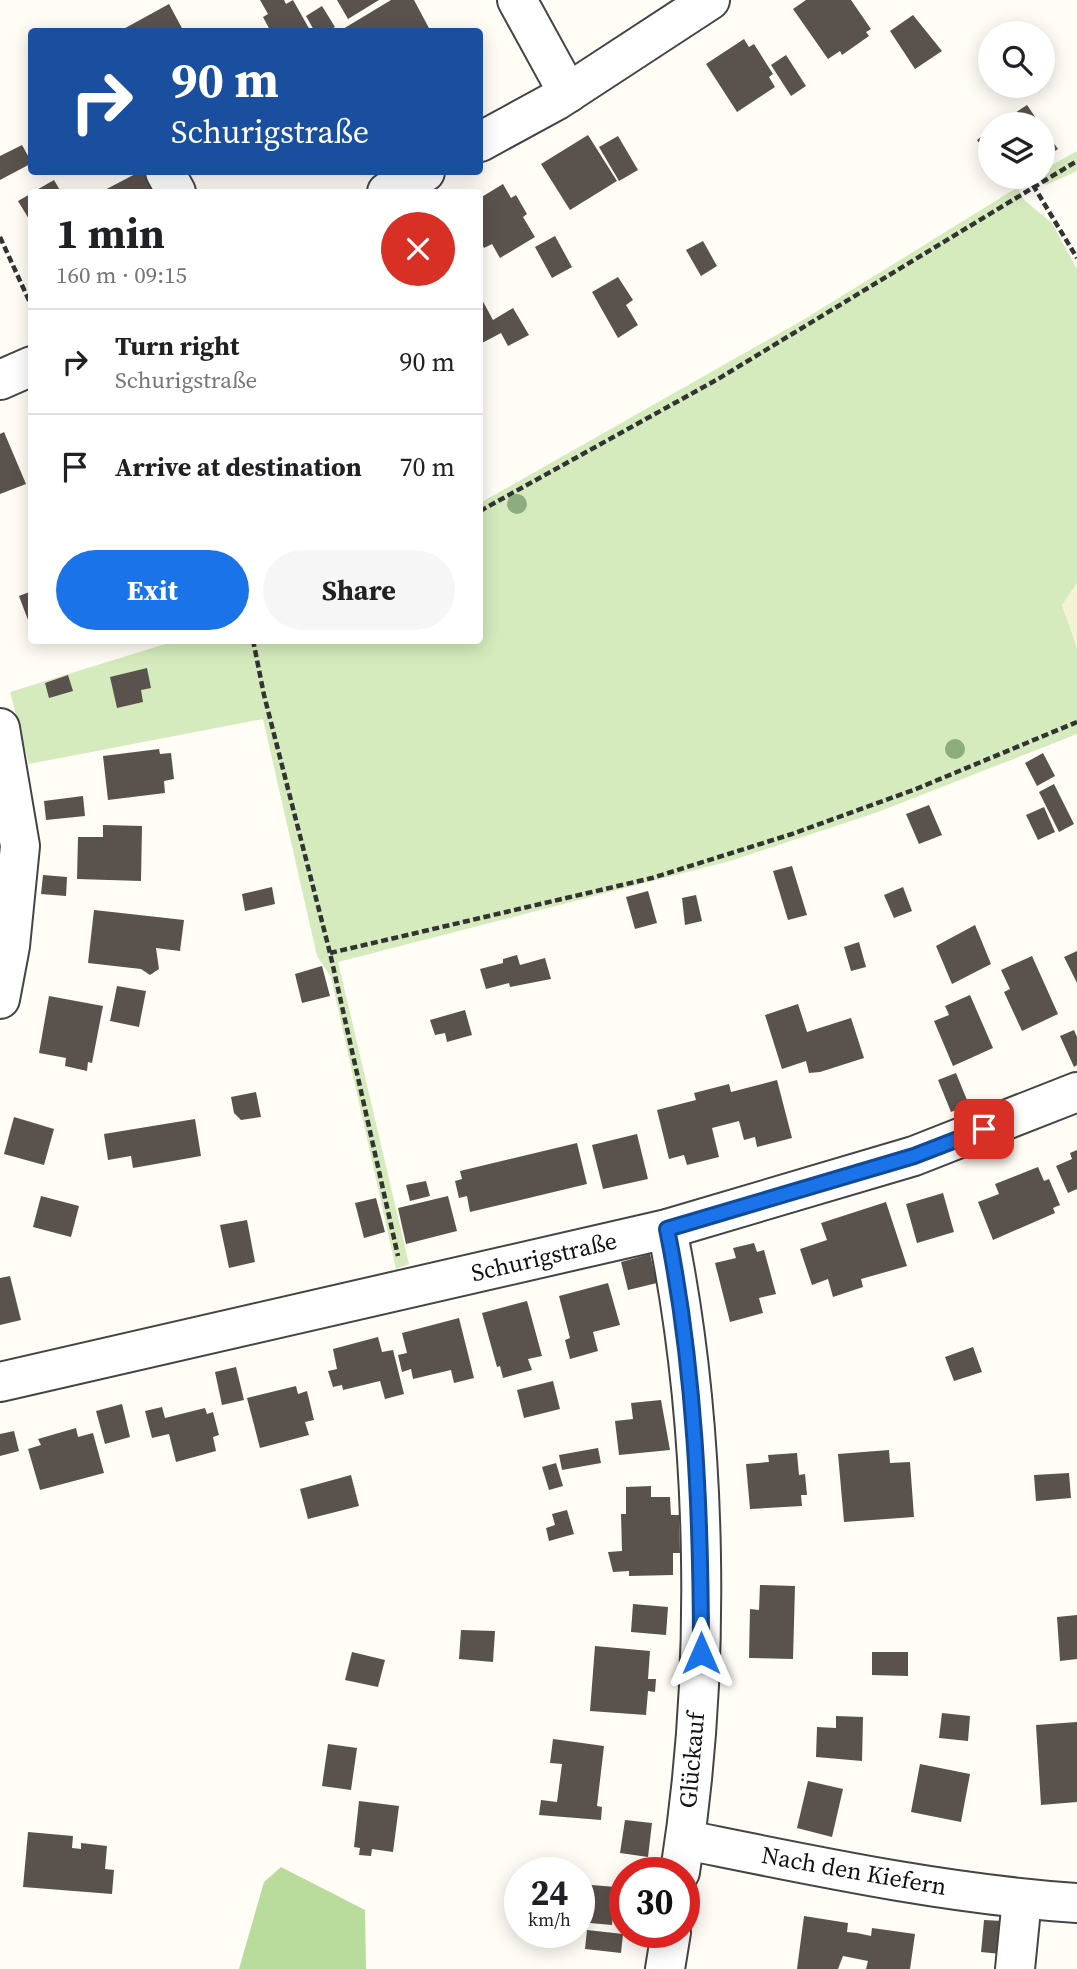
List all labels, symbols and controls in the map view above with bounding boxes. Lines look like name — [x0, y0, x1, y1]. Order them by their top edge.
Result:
map controls — [978, 21, 1055, 189]
button: search — [978, 21, 1055, 98]
text: 90 m — [171, 46, 279, 113]
icon: right — [56, 56, 147, 147]
text: Schurigstraße — [171, 110, 369, 154]
button: layers — [978, 112, 1055, 189]
text: 1 min — [56, 204, 165, 262]
button: close — [381, 212, 455, 286]
text: 160 m · 09:15 — [56, 259, 187, 291]
text: Turn right — [115, 328, 239, 364]
icon: right — [56, 343, 94, 381]
text: 90 m — [400, 344, 455, 380]
text: Schurigstraße — [115, 364, 257, 396]
icon: arrive — [56, 448, 94, 486]
text: Arrive at destination — [115, 449, 362, 485]
text: 70 m — [400, 449, 455, 485]
button: Exit — [56, 550, 249, 630]
button: Share — [263, 550, 455, 630]
pin — [954, 1099, 1014, 1159]
icon: arrive — [965, 1110, 1003, 1148]
street label: Schurigstraße — [468, 1224, 620, 1289]
position arrow — [664, 1616, 738, 1690]
street label: Glückauf — [671, 1708, 712, 1809]
street label: Nach den Kiefern — [759, 1838, 949, 1903]
speed limit sign: 30 — [609, 1857, 700, 1948]
text: 24 — [531, 1869, 568, 1917]
text: km/h — [528, 1907, 571, 1932]

